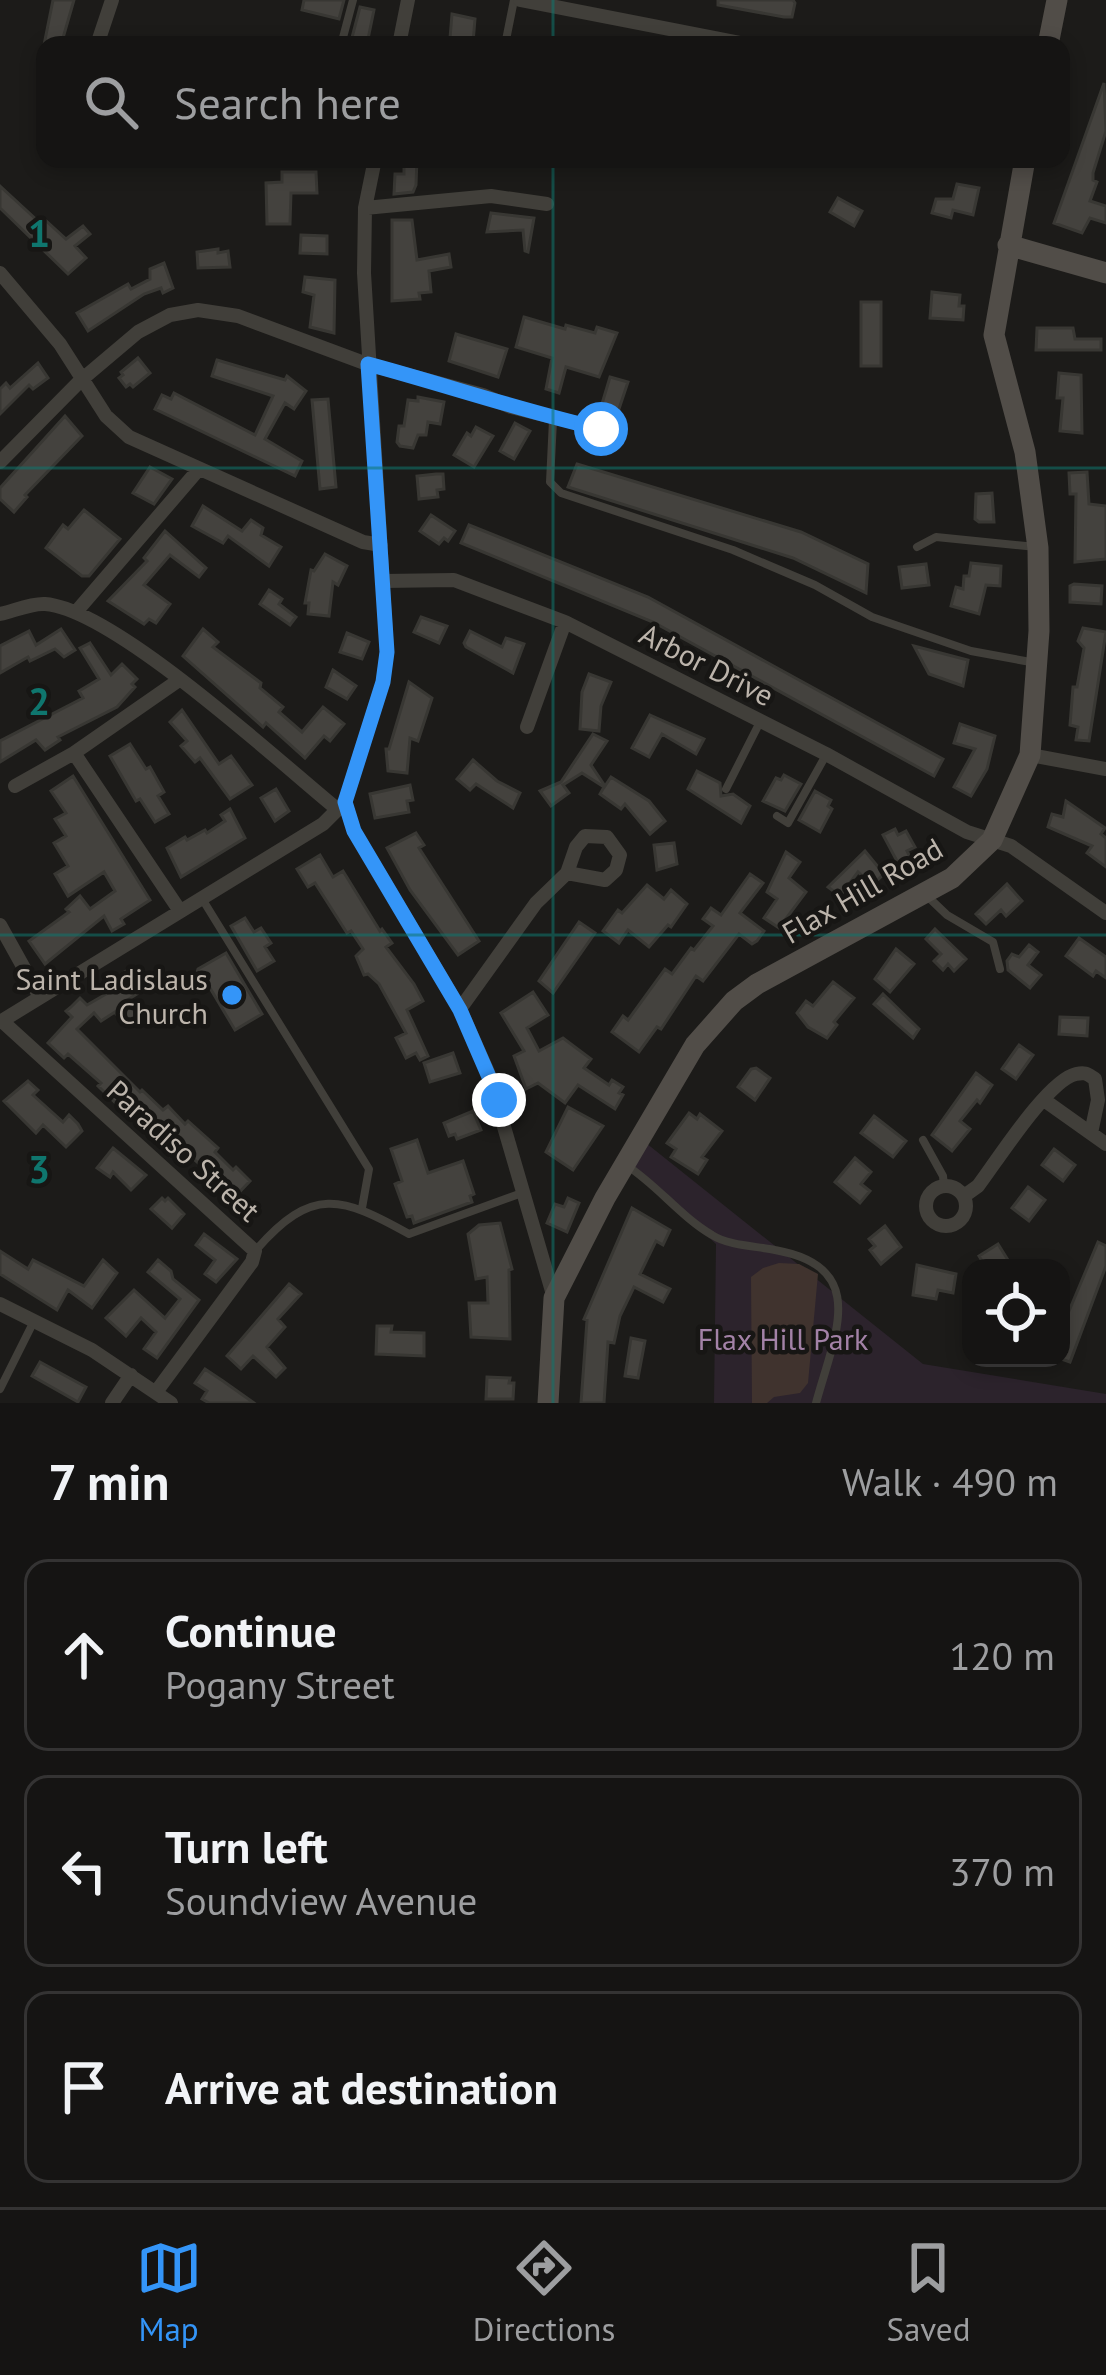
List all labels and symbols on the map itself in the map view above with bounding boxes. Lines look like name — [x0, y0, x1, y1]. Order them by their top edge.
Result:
text: 1 — [28, 207, 50, 258]
route start — [574, 402, 628, 456]
street label: Arbor Drive — [633, 614, 781, 714]
text: 2 — [28, 675, 50, 726]
street label: Flax Hill Road — [775, 828, 949, 952]
place label: Saint Ladislaus Church — [16, 959, 208, 1032]
marker: Saint Ladislaus Church — [219, 982, 245, 1008]
street label: Paradiso Street — [99, 1071, 269, 1229]
route end — [472, 1073, 526, 1127]
text: 3 — [28, 1143, 50, 1194]
park label: Flax Hill Park — [698, 1319, 869, 1358]

